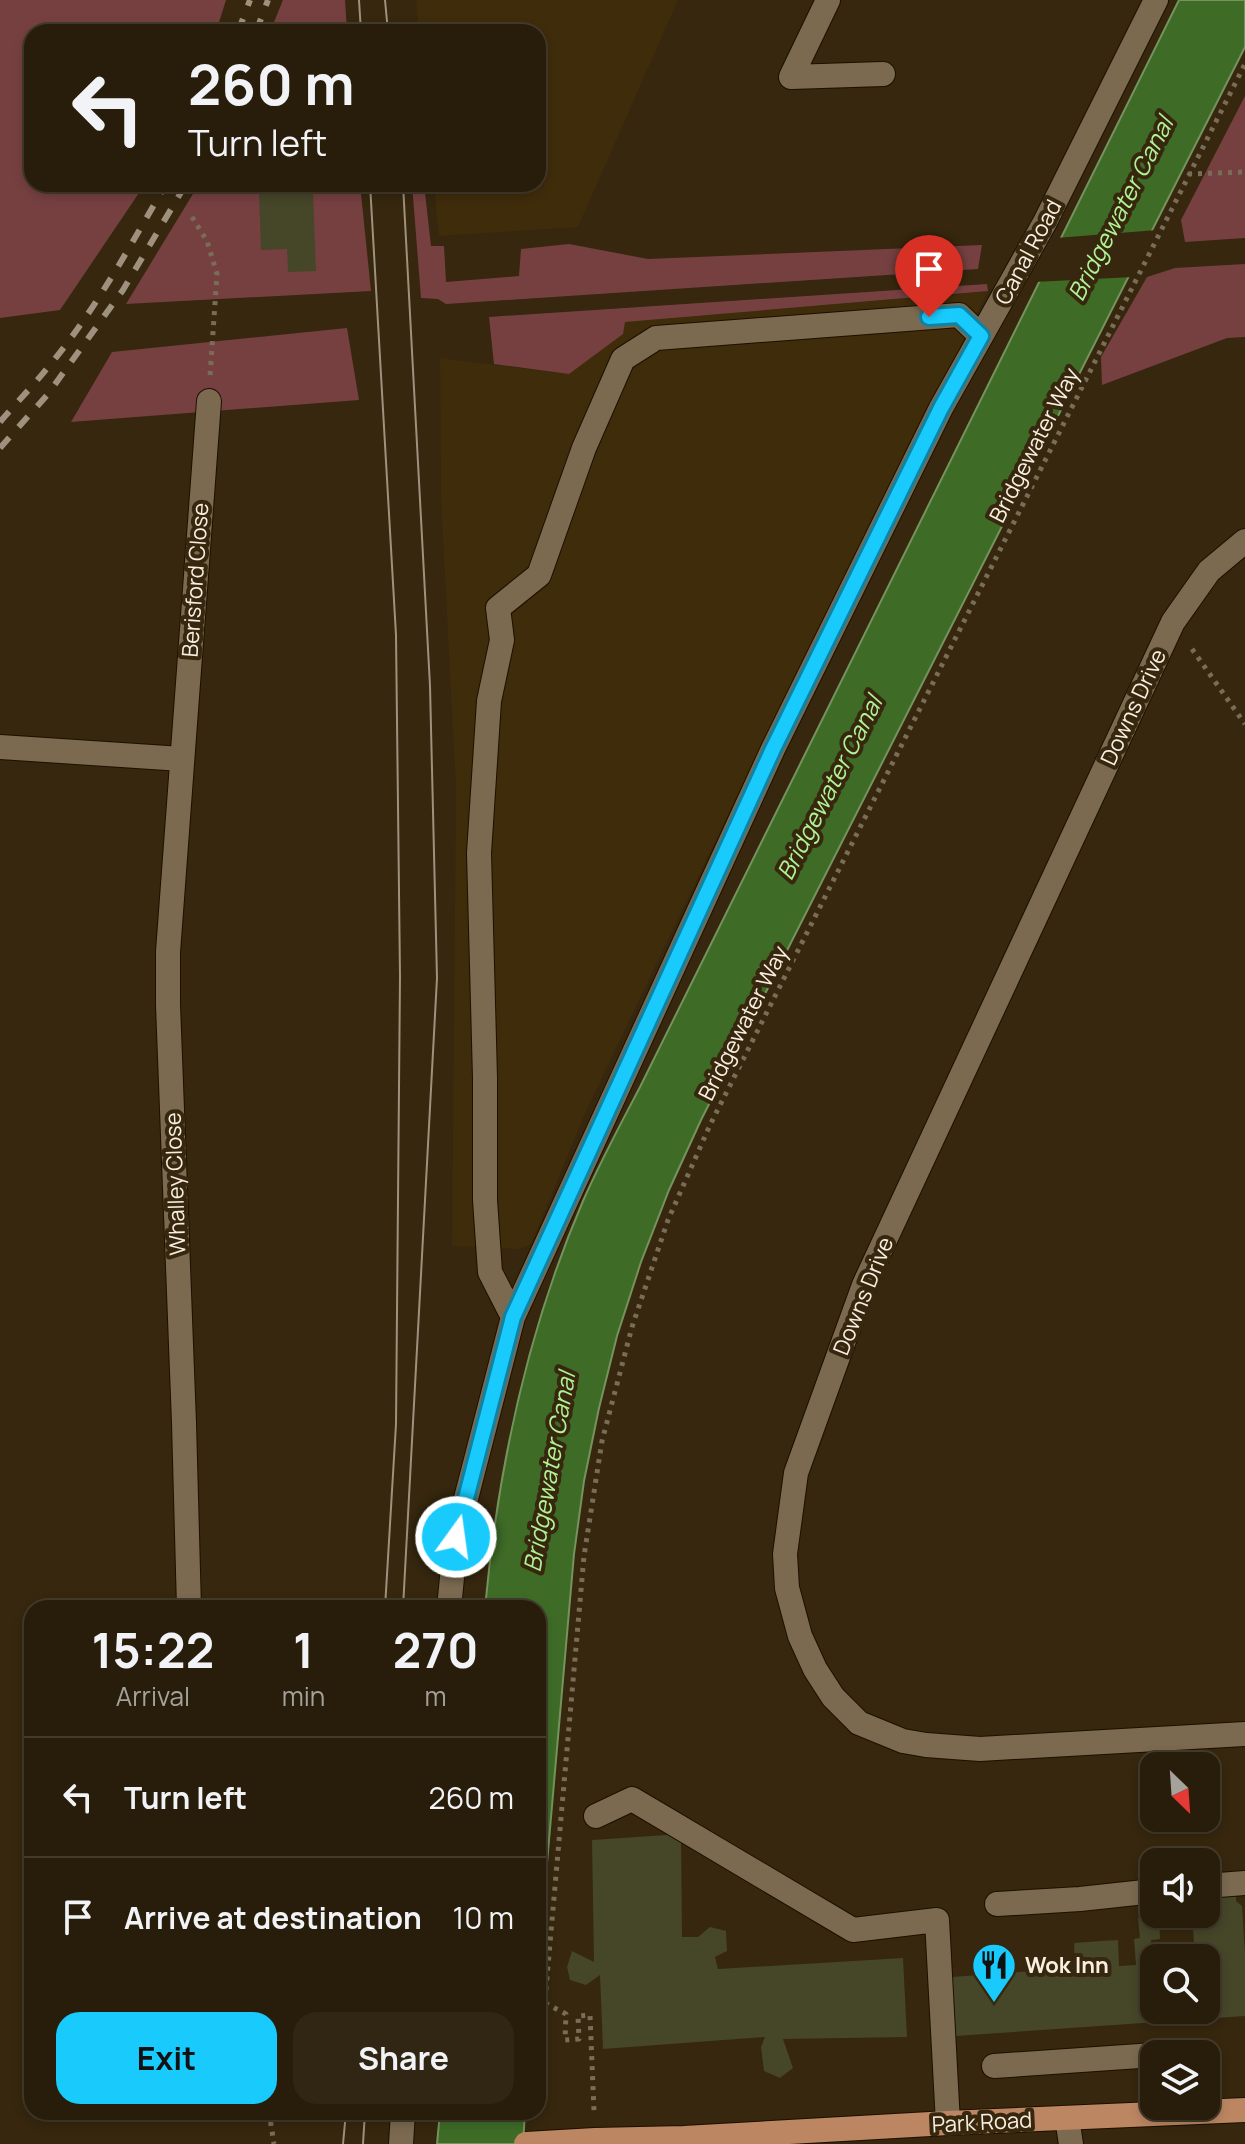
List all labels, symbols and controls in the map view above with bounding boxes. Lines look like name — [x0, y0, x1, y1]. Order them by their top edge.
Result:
text: 260 m — [188, 45, 355, 122]
icon: left — [56, 56, 160, 160]
water label: Bridgewater Canal — [1059, 108, 1182, 306]
text: Turn left — [188, 118, 327, 167]
street label: Canal Road — [988, 194, 1068, 310]
pin — [895, 235, 963, 317]
icon: arrive — [907, 247, 951, 291]
street label: Bridgewater Way — [982, 362, 1086, 527]
street label: Berisford Close — [175, 502, 215, 658]
street label: Downs Drive — [1093, 644, 1173, 770]
water label: Bridgewater Canal — [768, 687, 891, 885]
street label: Bridgewater Way — [691, 940, 795, 1105]
street label: Whalley Close — [158, 1112, 192, 1256]
street label: Downs Drive — [826, 1232, 900, 1359]
water label: Bridgewater Canal — [515, 1366, 583, 1574]
position arrow — [414, 1495, 498, 1579]
text: 15:22 — [91, 1617, 214, 1682]
text: 1 — [293, 1617, 314, 1682]
text: 270 — [393, 1617, 479, 1682]
text: Arrival — [116, 1678, 190, 1714]
text: min — [282, 1678, 325, 1714]
text: m — [425, 1678, 447, 1714]
north arrow — [1140, 1752, 1220, 1832]
map controls — [1140, 1752, 1220, 2120]
icon: left — [56, 1775, 100, 1819]
text: Turn left — [124, 1777, 247, 1818]
text: 260 m — [429, 1777, 514, 1818]
button: sound — [1140, 1848, 1220, 1928]
icon: arrive — [56, 1895, 100, 1939]
text: Arrive at destination — [124, 1897, 422, 1938]
text: 10 m — [453, 1897, 514, 1938]
restaurant icon: Wok Inn — [970, 1941, 1018, 2004]
button: search — [1140, 1944, 1220, 2024]
place label: Wok Inn — [1025, 1950, 1109, 1980]
button: Exit — [56, 2012, 277, 2104]
button: Share — [293, 2012, 514, 2104]
button: layers — [1140, 2040, 1220, 2120]
street label: Park Road — [931, 2104, 1033, 2140]

